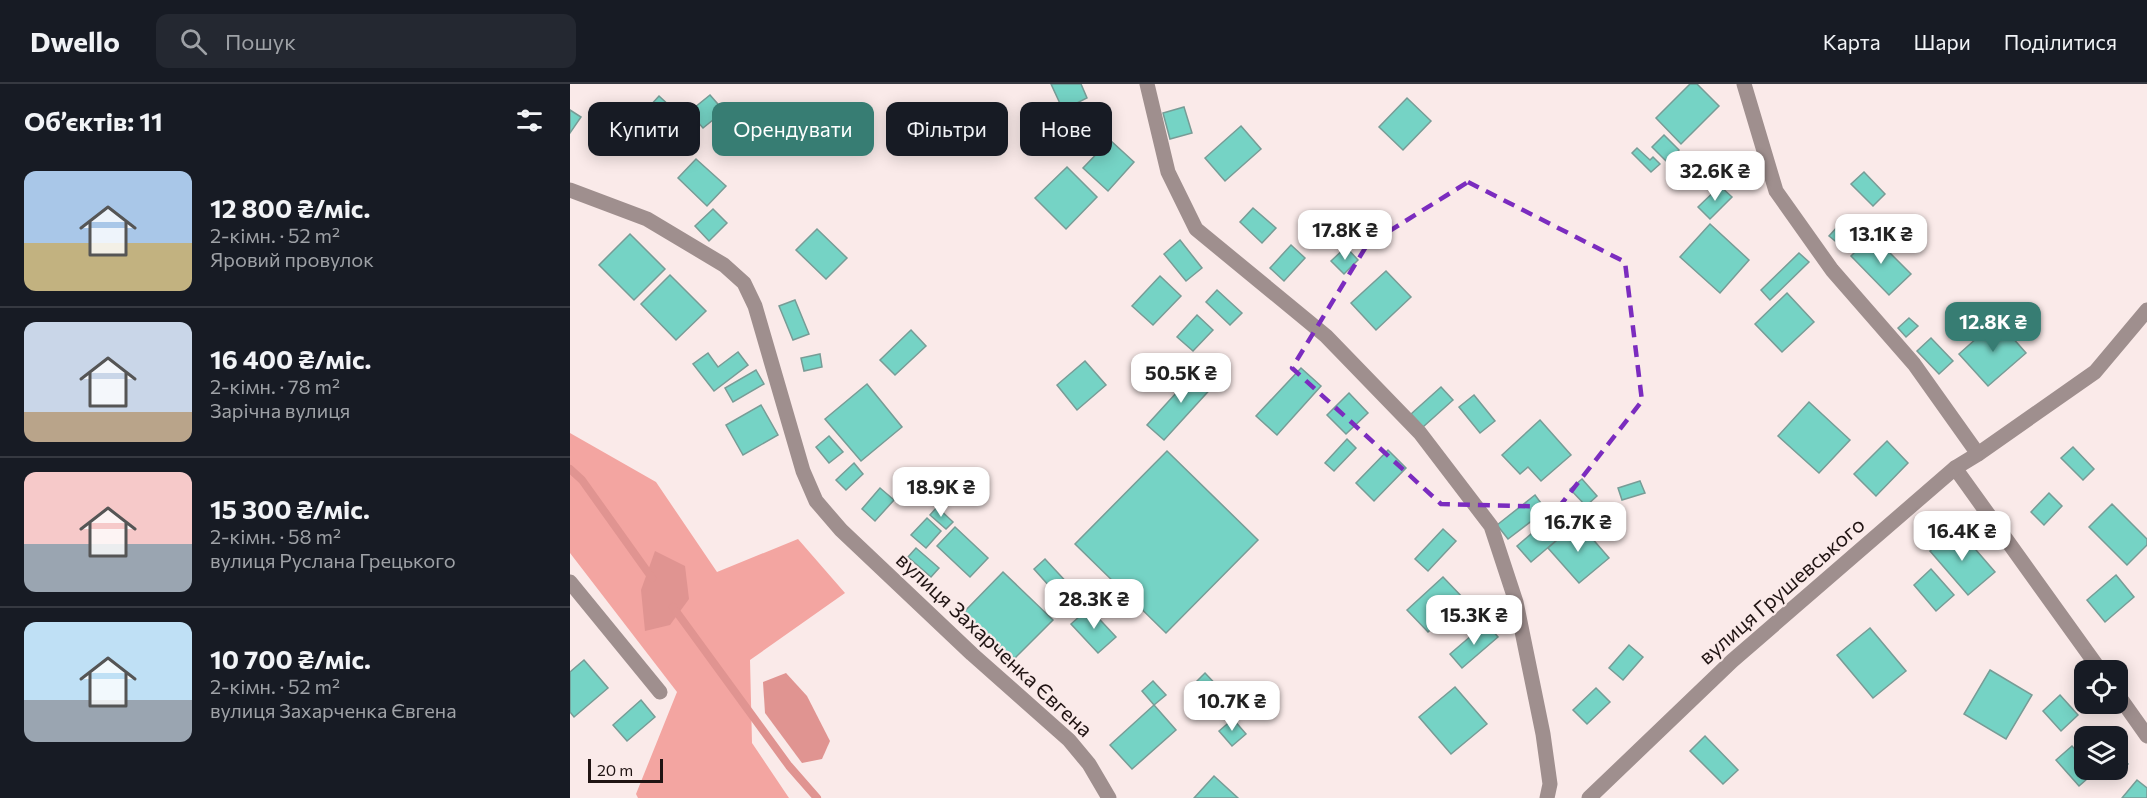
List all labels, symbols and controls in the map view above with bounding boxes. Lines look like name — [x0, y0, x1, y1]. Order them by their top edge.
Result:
search box — [156, 14, 576, 68]
text: Dwello — [30, 24, 120, 58]
icon: search — [177, 25, 210, 58]
text: Пошук — [225, 28, 296, 55]
text: Карта — [1823, 29, 1881, 54]
text: Шари — [1914, 29, 1971, 54]
text: Поділитися — [2004, 29, 2117, 54]
chip: Купити — [588, 102, 700, 156]
chip: Орендувати — [712, 102, 874, 156]
chip: Фільтри — [886, 102, 1008, 156]
chip: Нове — [1020, 102, 1112, 156]
icon: filters — [513, 104, 546, 137]
text: Об’єктів: 11 — [24, 105, 163, 136]
pin: 32.6K ₴ — [1660, 151, 1770, 202]
text: 32.6K ₴ — [1680, 158, 1750, 182]
text: 12 800 ₴/міс. — [210, 192, 370, 223]
icon: home — [72, 195, 144, 267]
pin: 17.8K ₴ — [1290, 210, 1400, 261]
pin: 13.1K ₴ — [1826, 214, 1936, 265]
text: 17.8K ₴ — [1312, 217, 1378, 241]
text: 13.1K ₴ — [1849, 221, 1913, 245]
text: 2-кімн. · 52 m² — [210, 223, 340, 247]
text: Яровий провулок — [210, 247, 374, 271]
pin: 12.8K ₴ — [1938, 302, 2048, 353]
text: 12.8K ₴ — [1959, 309, 2027, 333]
text: 16 400 ₴/міс. — [210, 343, 371, 374]
icon: home — [72, 346, 144, 418]
pin: 50.5K ₴ — [1126, 353, 1236, 404]
text: 50.5K ₴ — [1145, 360, 1217, 384]
text: 2-кімн. · 78 m² — [210, 374, 340, 398]
text: Зарічна вулиця — [210, 398, 350, 422]
pin: 18.9K ₴ — [886, 467, 996, 518]
text: 18.9K ₴ — [907, 474, 975, 498]
text: 15 300 ₴/міс. — [210, 493, 370, 524]
icon: home — [72, 496, 144, 568]
pin: 16.7K ₴ — [1523, 502, 1633, 553]
text: 16.7K ₴ — [1544, 509, 1612, 533]
street label: вулиця Грушевського — [1693, 511, 1869, 669]
pin: 16.4K ₴ — [1907, 511, 2017, 562]
text: 16.4K ₴ — [1928, 518, 1996, 542]
text: 2-кімн. · 58 m² — [210, 524, 341, 548]
street label: вулиця Захарченка Євгена — [892, 546, 1098, 741]
text: вулиця Руслана Грецького — [210, 548, 456, 572]
pin: 28.3K ₴ — [1039, 579, 1149, 630]
text: 28.3K ₴ — [1059, 586, 1129, 610]
pin: 15.3K ₴ — [1419, 595, 1529, 646]
text: 15.3K ₴ — [1440, 602, 1508, 626]
text: 10 700 ₴/міс. — [210, 643, 371, 674]
icon: home — [72, 646, 144, 718]
map controls — [2074, 660, 2128, 780]
button: locate — [2074, 660, 2128, 714]
text: 2-кімн. · 52 m² — [210, 674, 340, 698]
pin: 10.7K ₴ — [1177, 681, 1287, 732]
text: 10.7K ₴ — [1198, 688, 1266, 712]
text: вулиця Захарченка Євгена — [210, 698, 457, 722]
button: layers — [2074, 726, 2128, 780]
scale bar — [588, 756, 663, 784]
text: 20 m — [597, 760, 633, 779]

